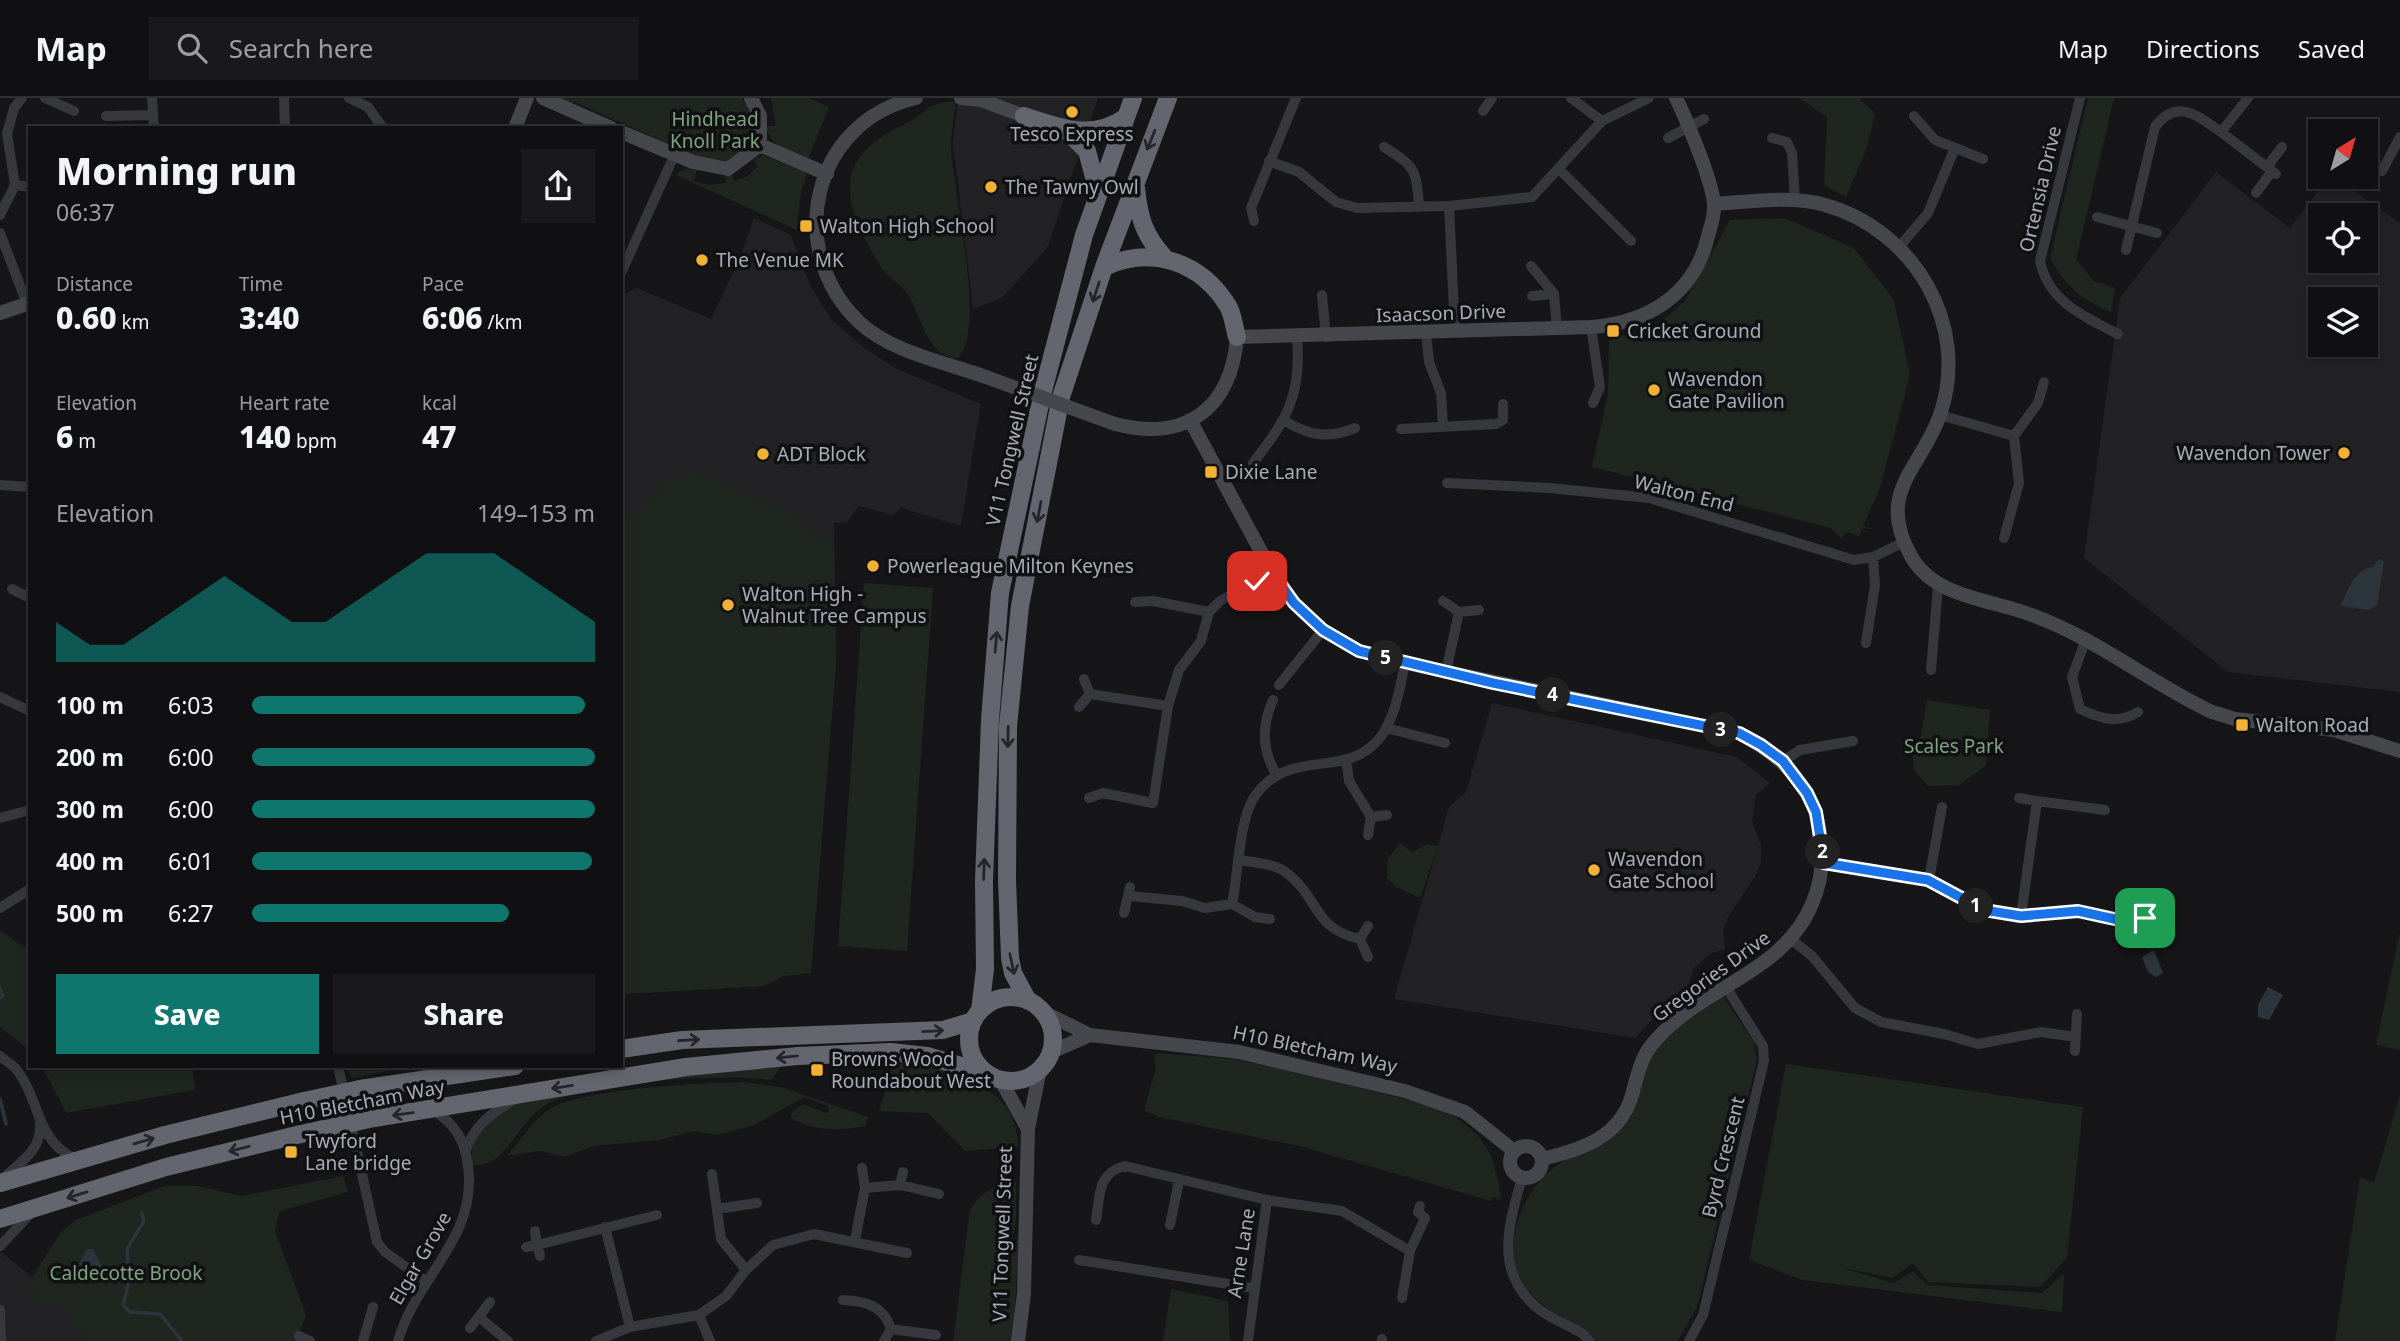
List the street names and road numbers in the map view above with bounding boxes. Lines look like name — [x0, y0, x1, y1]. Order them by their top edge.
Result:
street label: Ortensia Drive — [2013, 123, 2067, 255]
street label: Isaacson Drive — [1375, 298, 1507, 328]
street label: V11 Tongwell Street — [980, 351, 1044, 529]
street label: Walton End — [1631, 468, 1737, 518]
street label: Gregories Drive — [1647, 924, 1775, 1028]
street label: H10 Bletcham Way — [1230, 1019, 1400, 1079]
street label: H10 Bletcham Way — [277, 1073, 447, 1131]
street label: Byrd Crescent — [1695, 1094, 1751, 1220]
street label: V11 Tongwell Street — [986, 1146, 1018, 1322]
street label: Arne Lane — [1221, 1206, 1261, 1300]
street label: Elgar Grove — [383, 1207, 457, 1309]

